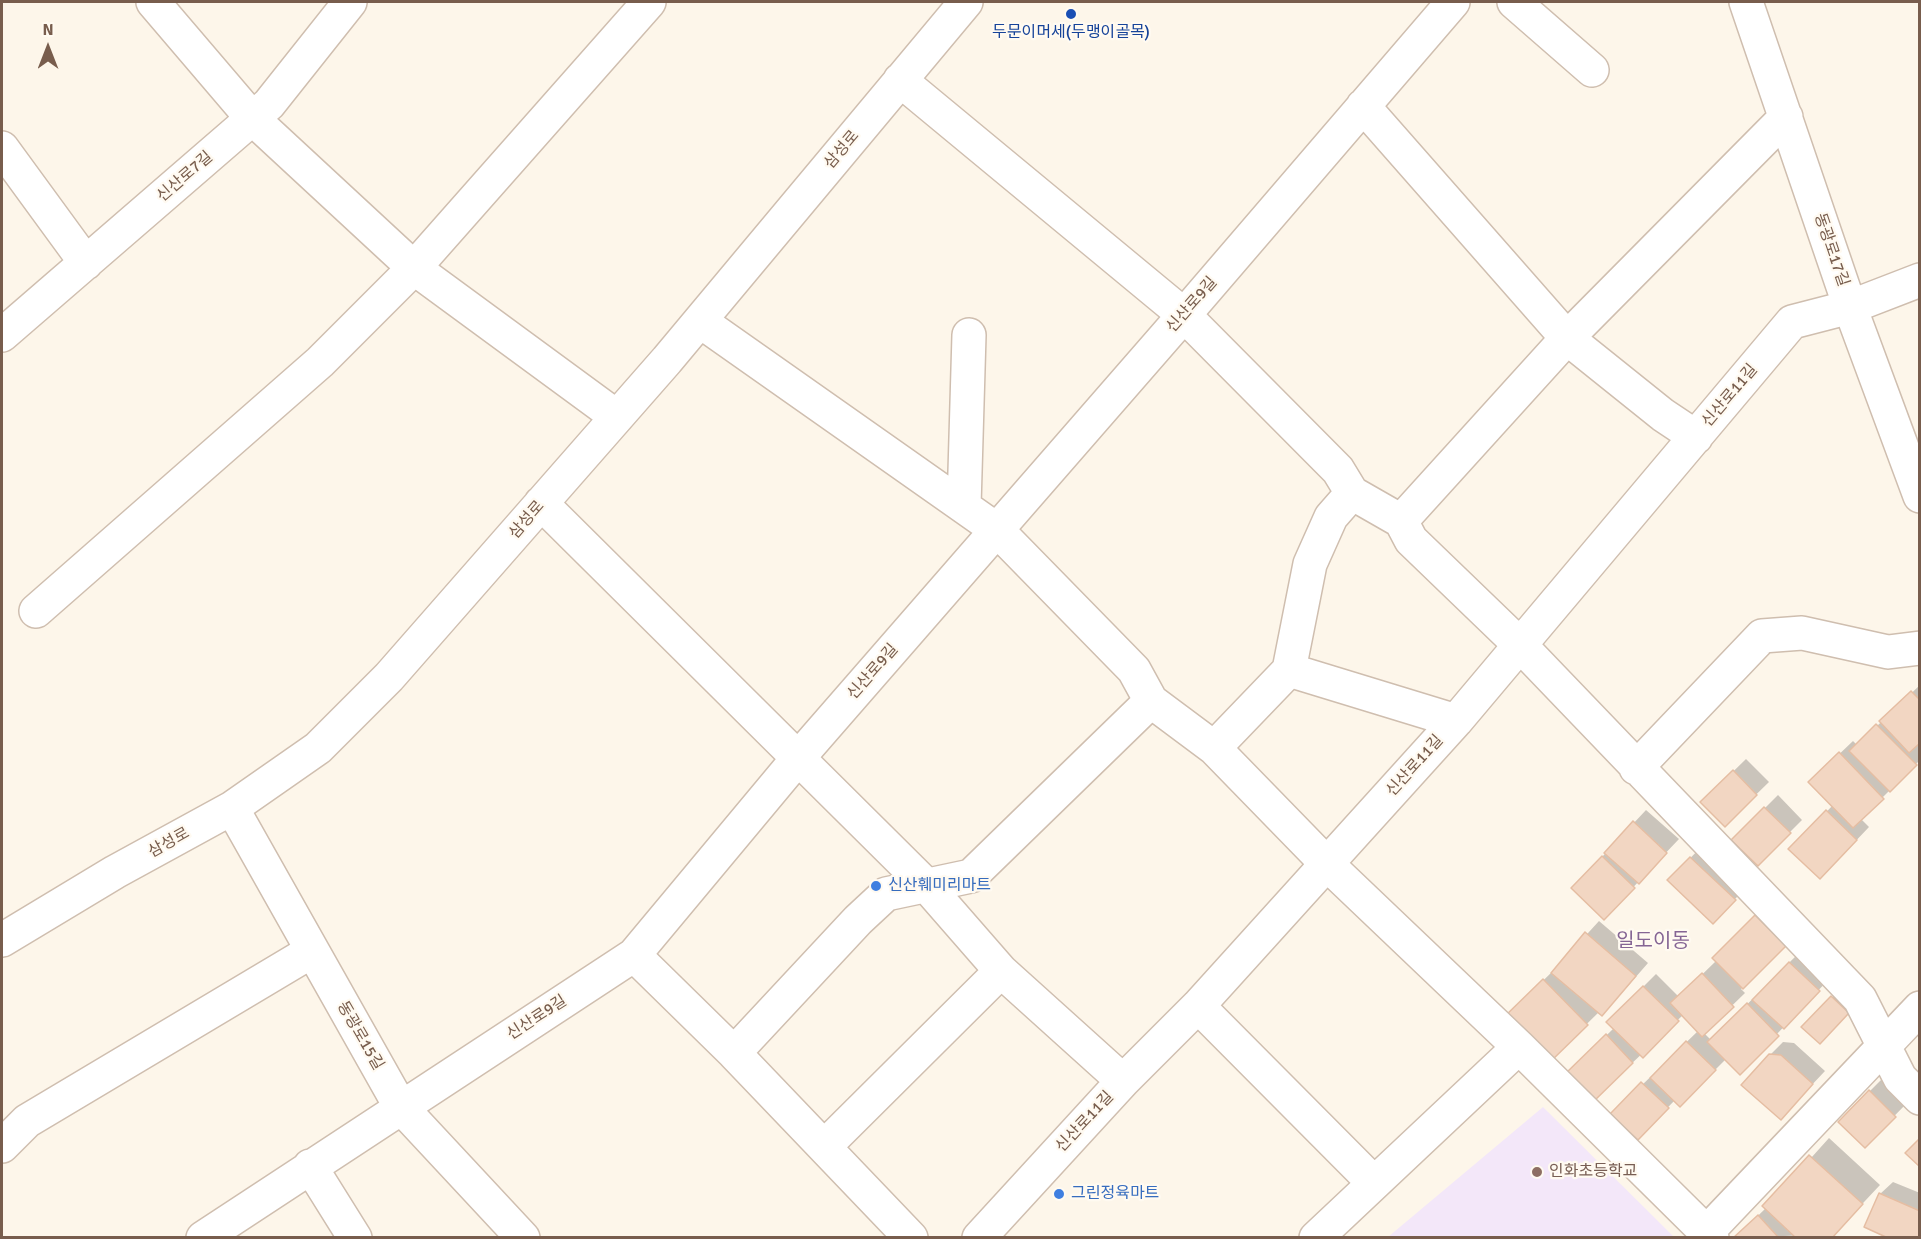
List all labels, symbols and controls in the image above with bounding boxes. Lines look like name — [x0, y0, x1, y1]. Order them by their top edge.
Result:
marker: 두문이머세(두맹이골목) — [1064, 7, 1078, 21]
north arrow — [18, 18, 78, 78]
text: N — [42, 20, 54, 40]
place label: 두문이머세(두맹이골목) — [992, 23, 1150, 43]
street label: 삼성로 — [820, 127, 864, 173]
street label: 신산로7길 — [153, 148, 217, 206]
street label: 동광로17길 — [1810, 211, 1852, 289]
street label: 신산로9길 — [1163, 273, 1221, 337]
street label: 신산로11길 — [1698, 361, 1762, 431]
street label: 삼성로 — [505, 497, 549, 543]
street label: 신산로9길 — [844, 640, 902, 704]
street label: 신산로11길 — [1382, 731, 1448, 801]
street label: 삼성로 — [145, 824, 193, 862]
place label: 신산훼미리마트 — [888, 876, 991, 896]
marker: 신산훼미리마트 — [869, 879, 883, 893]
district label: 일도이동 — [1616, 930, 1690, 954]
street label: 신산로9길 — [503, 992, 571, 1044]
street label: 동광로15길 — [333, 998, 387, 1074]
street label: 신산로11길 — [1052, 1088, 1118, 1156]
place label: 인화초등학교 — [1549, 1162, 1637, 1182]
marker: 인화초등학교 — [1530, 1165, 1544, 1179]
place label: 그린정육마트 — [1071, 1184, 1159, 1204]
marker: 그린정육마트 — [1052, 1187, 1066, 1201]

